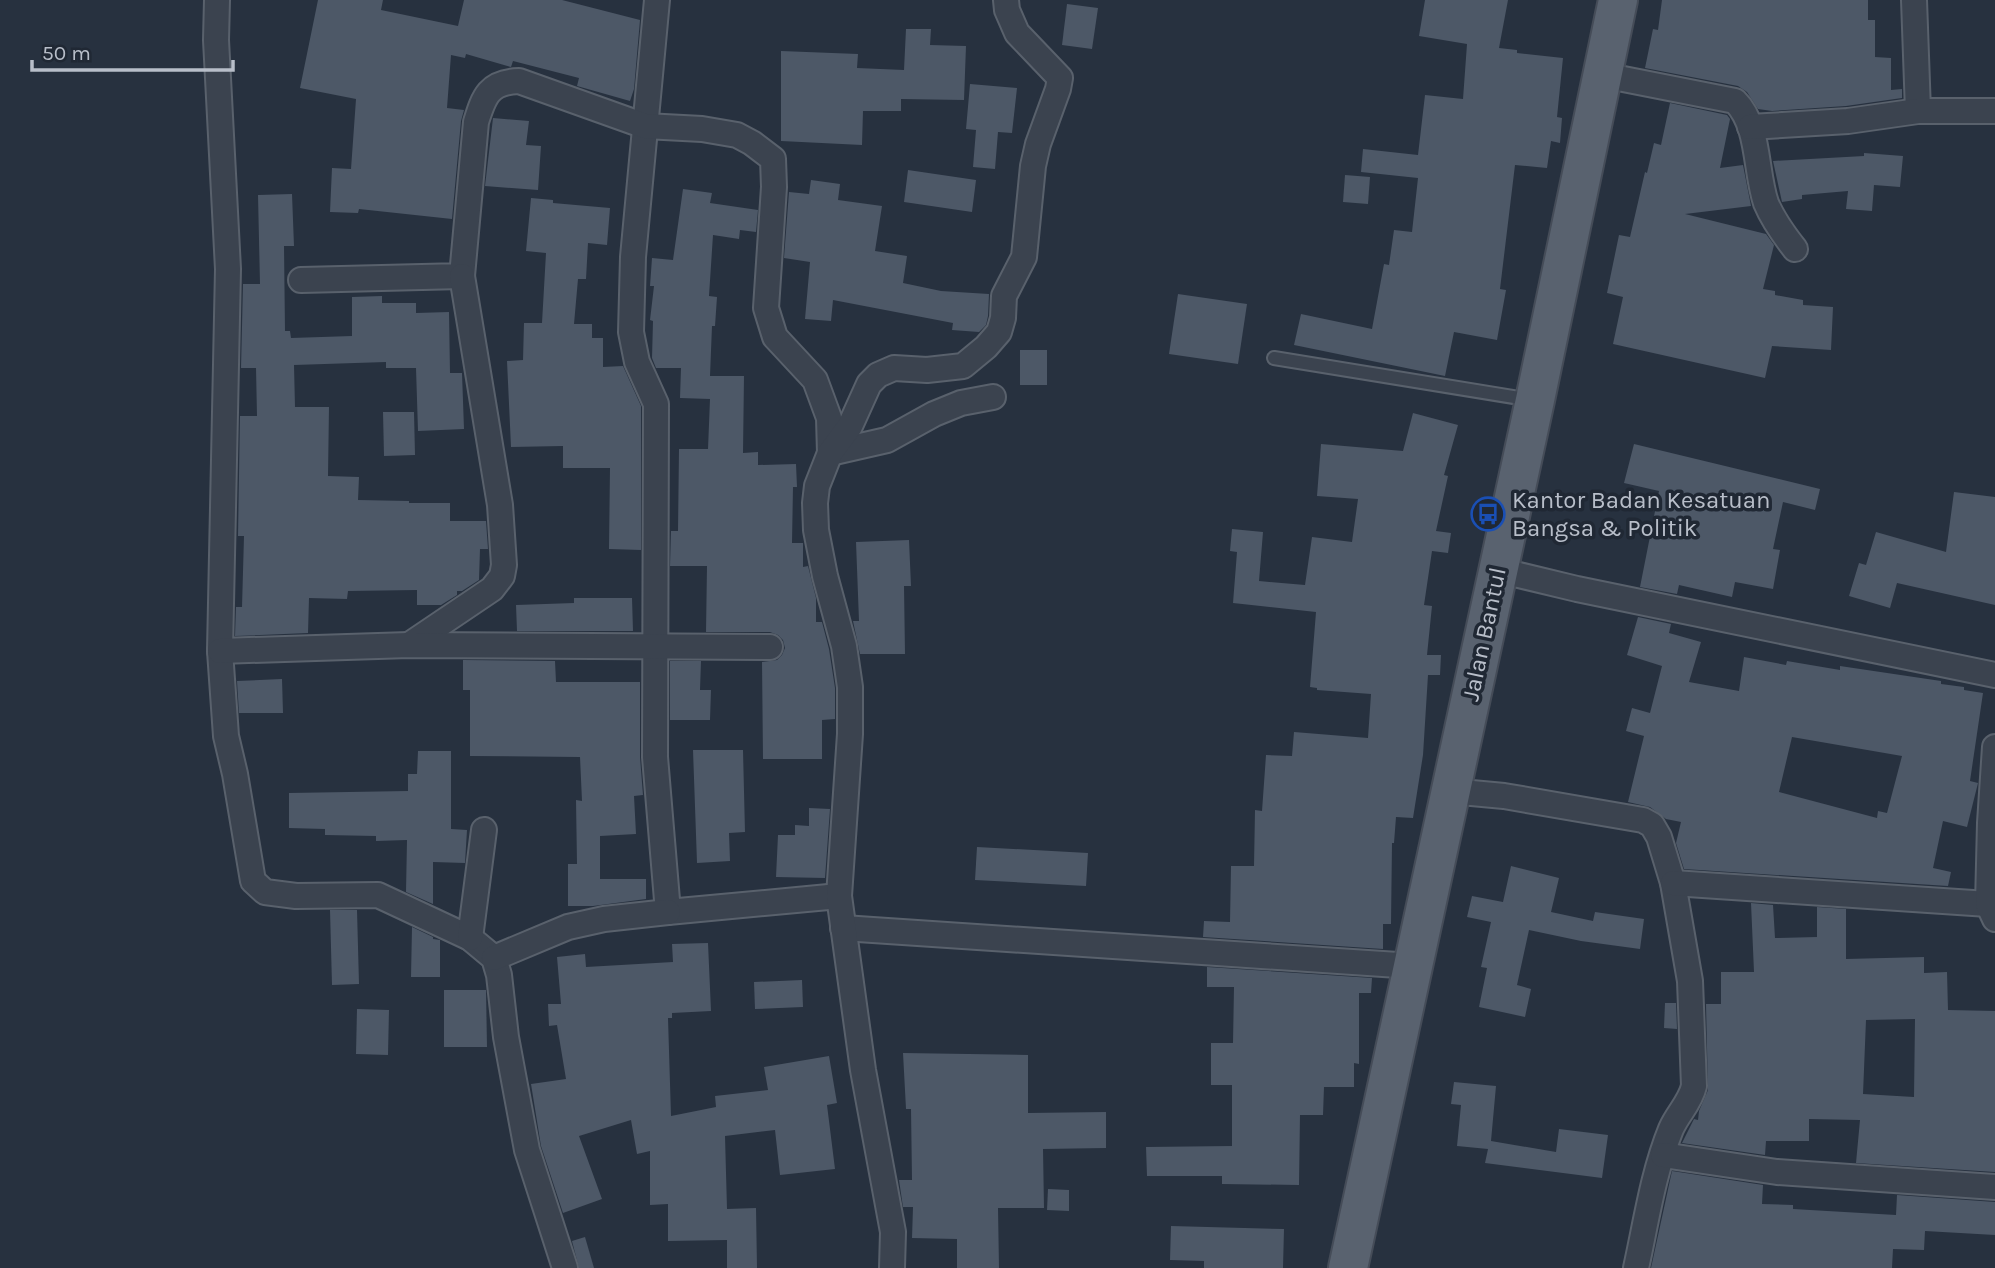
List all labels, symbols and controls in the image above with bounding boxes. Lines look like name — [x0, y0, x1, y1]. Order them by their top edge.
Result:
scale bar — [32, 28, 233, 72]
text: 50 m — [42, 41, 91, 65]
place label: Kantor Badan Kesatuan Bangsa & Politik — [1512, 486, 1771, 542]
bus stop icon: Kantor Badan Kesatuan Bangsa & Politik — [1469, 495, 1507, 533]
street label: Jalan Bantul — [1456, 565, 1512, 703]

